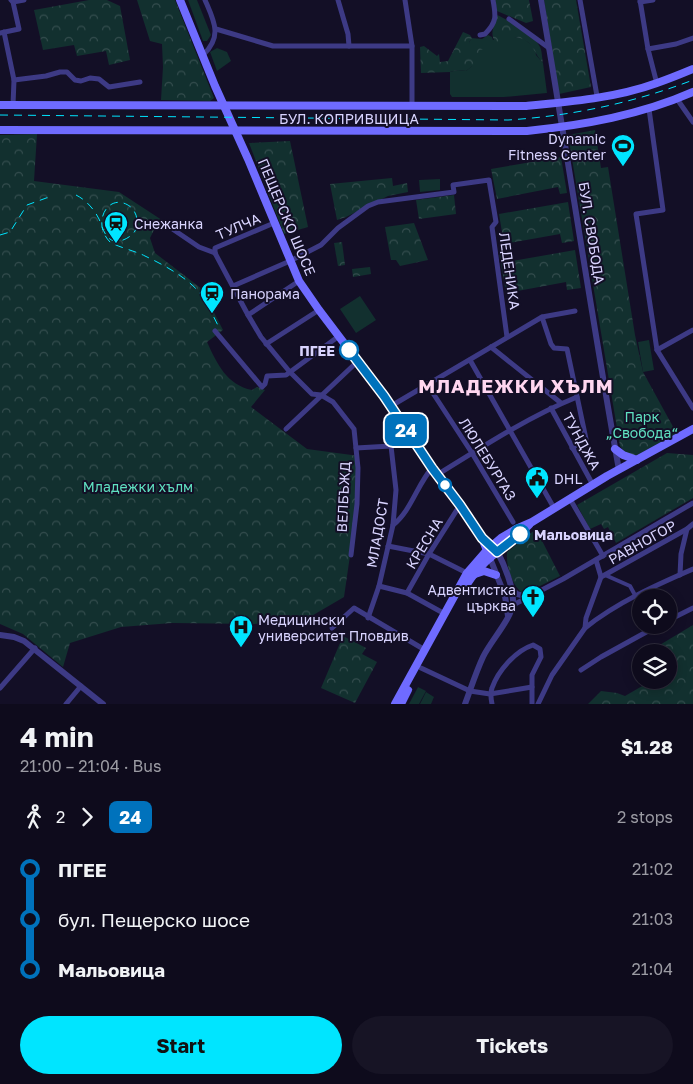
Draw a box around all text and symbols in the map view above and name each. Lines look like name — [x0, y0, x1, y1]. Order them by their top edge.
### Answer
street label: БУЛ. КОПРИВЩИЦА — [279, 110, 420, 127]
place label: Dynamic Fitness Center — [508, 130, 607, 163]
sports icon: Dynamic Fitness Center — [610, 133, 636, 167]
street label: ПЕЩЕРСКО ШОСЕ — [255, 156, 319, 278]
street label: БУЛ. СВОБОДА — [575, 180, 609, 286]
street label: ТУЛЧА — [213, 209, 263, 243]
station icon: Снежанка — [103, 210, 129, 244]
place label: Снежанка — [134, 215, 203, 232]
street label: ЛЕДЕНИКА — [496, 231, 524, 311]
station icon: Панорама — [199, 280, 225, 314]
place label: Панорама — [230, 285, 300, 302]
marker: ПГЕЕ — [339, 340, 359, 360]
place label: ПГЕЕ — [299, 342, 335, 359]
district label: МЛАДЕЖКИ ХЪЛМ — [418, 374, 614, 397]
park label: Парк „Свобода“ — [606, 408, 678, 441]
street label: ТУНДЖА — [559, 409, 605, 473]
line badge: 24 — [384, 414, 428, 446]
street label: ЛЮЛЕБУРГАЗ — [456, 415, 520, 503]
text: 24 — [395, 419, 417, 441]
street label: ВЕЛБЪЖД — [333, 461, 353, 533]
public building icon: DHL — [524, 465, 550, 499]
place label: DHL — [554, 470, 582, 487]
park label: Младежки хълм — [83, 478, 193, 495]
unlabelled marker — [438, 478, 452, 492]
street label: МЛАДОСТ — [363, 497, 392, 569]
street label: КРЕСНА — [402, 514, 446, 572]
street label: РАВНОГОР — [605, 516, 679, 568]
marker: Мальовица — [510, 524, 530, 544]
place label: Мальовица — [534, 526, 613, 543]
place label: Адвентистка църква — [428, 581, 516, 614]
church icon: Адвентистка църква — [520, 584, 546, 618]
map controls — [632, 589, 677, 689]
button: locate — [632, 589, 677, 634]
place label: Медицински университет Пловдив — [258, 611, 409, 644]
hospital icon: Медицински университет Пловдив — [228, 614, 254, 648]
button: layers — [632, 644, 677, 689]
text: 4 min — [20, 720, 94, 753]
text: $1.28 — [621, 735, 673, 758]
text: 21:00 – 21:04 · Bus — [20, 756, 161, 776]
icon: walk — [20, 803, 48, 831]
icon: forward — [73, 803, 101, 831]
text: 24 — [119, 806, 142, 828]
text: 2 — [56, 807, 65, 827]
text: 2 stops — [617, 807, 673, 827]
text: ПГЕЕ — [58, 858, 107, 881]
text: 21:02 — [632, 859, 673, 879]
text: бул. Пещерско шосе — [58, 908, 250, 931]
text: 21:03 — [632, 909, 673, 929]
text: Мальовица — [58, 958, 165, 981]
text: 21:04 — [631, 959, 673, 979]
button: Start — [20, 1016, 342, 1074]
button: Tickets — [352, 1016, 673, 1074]

